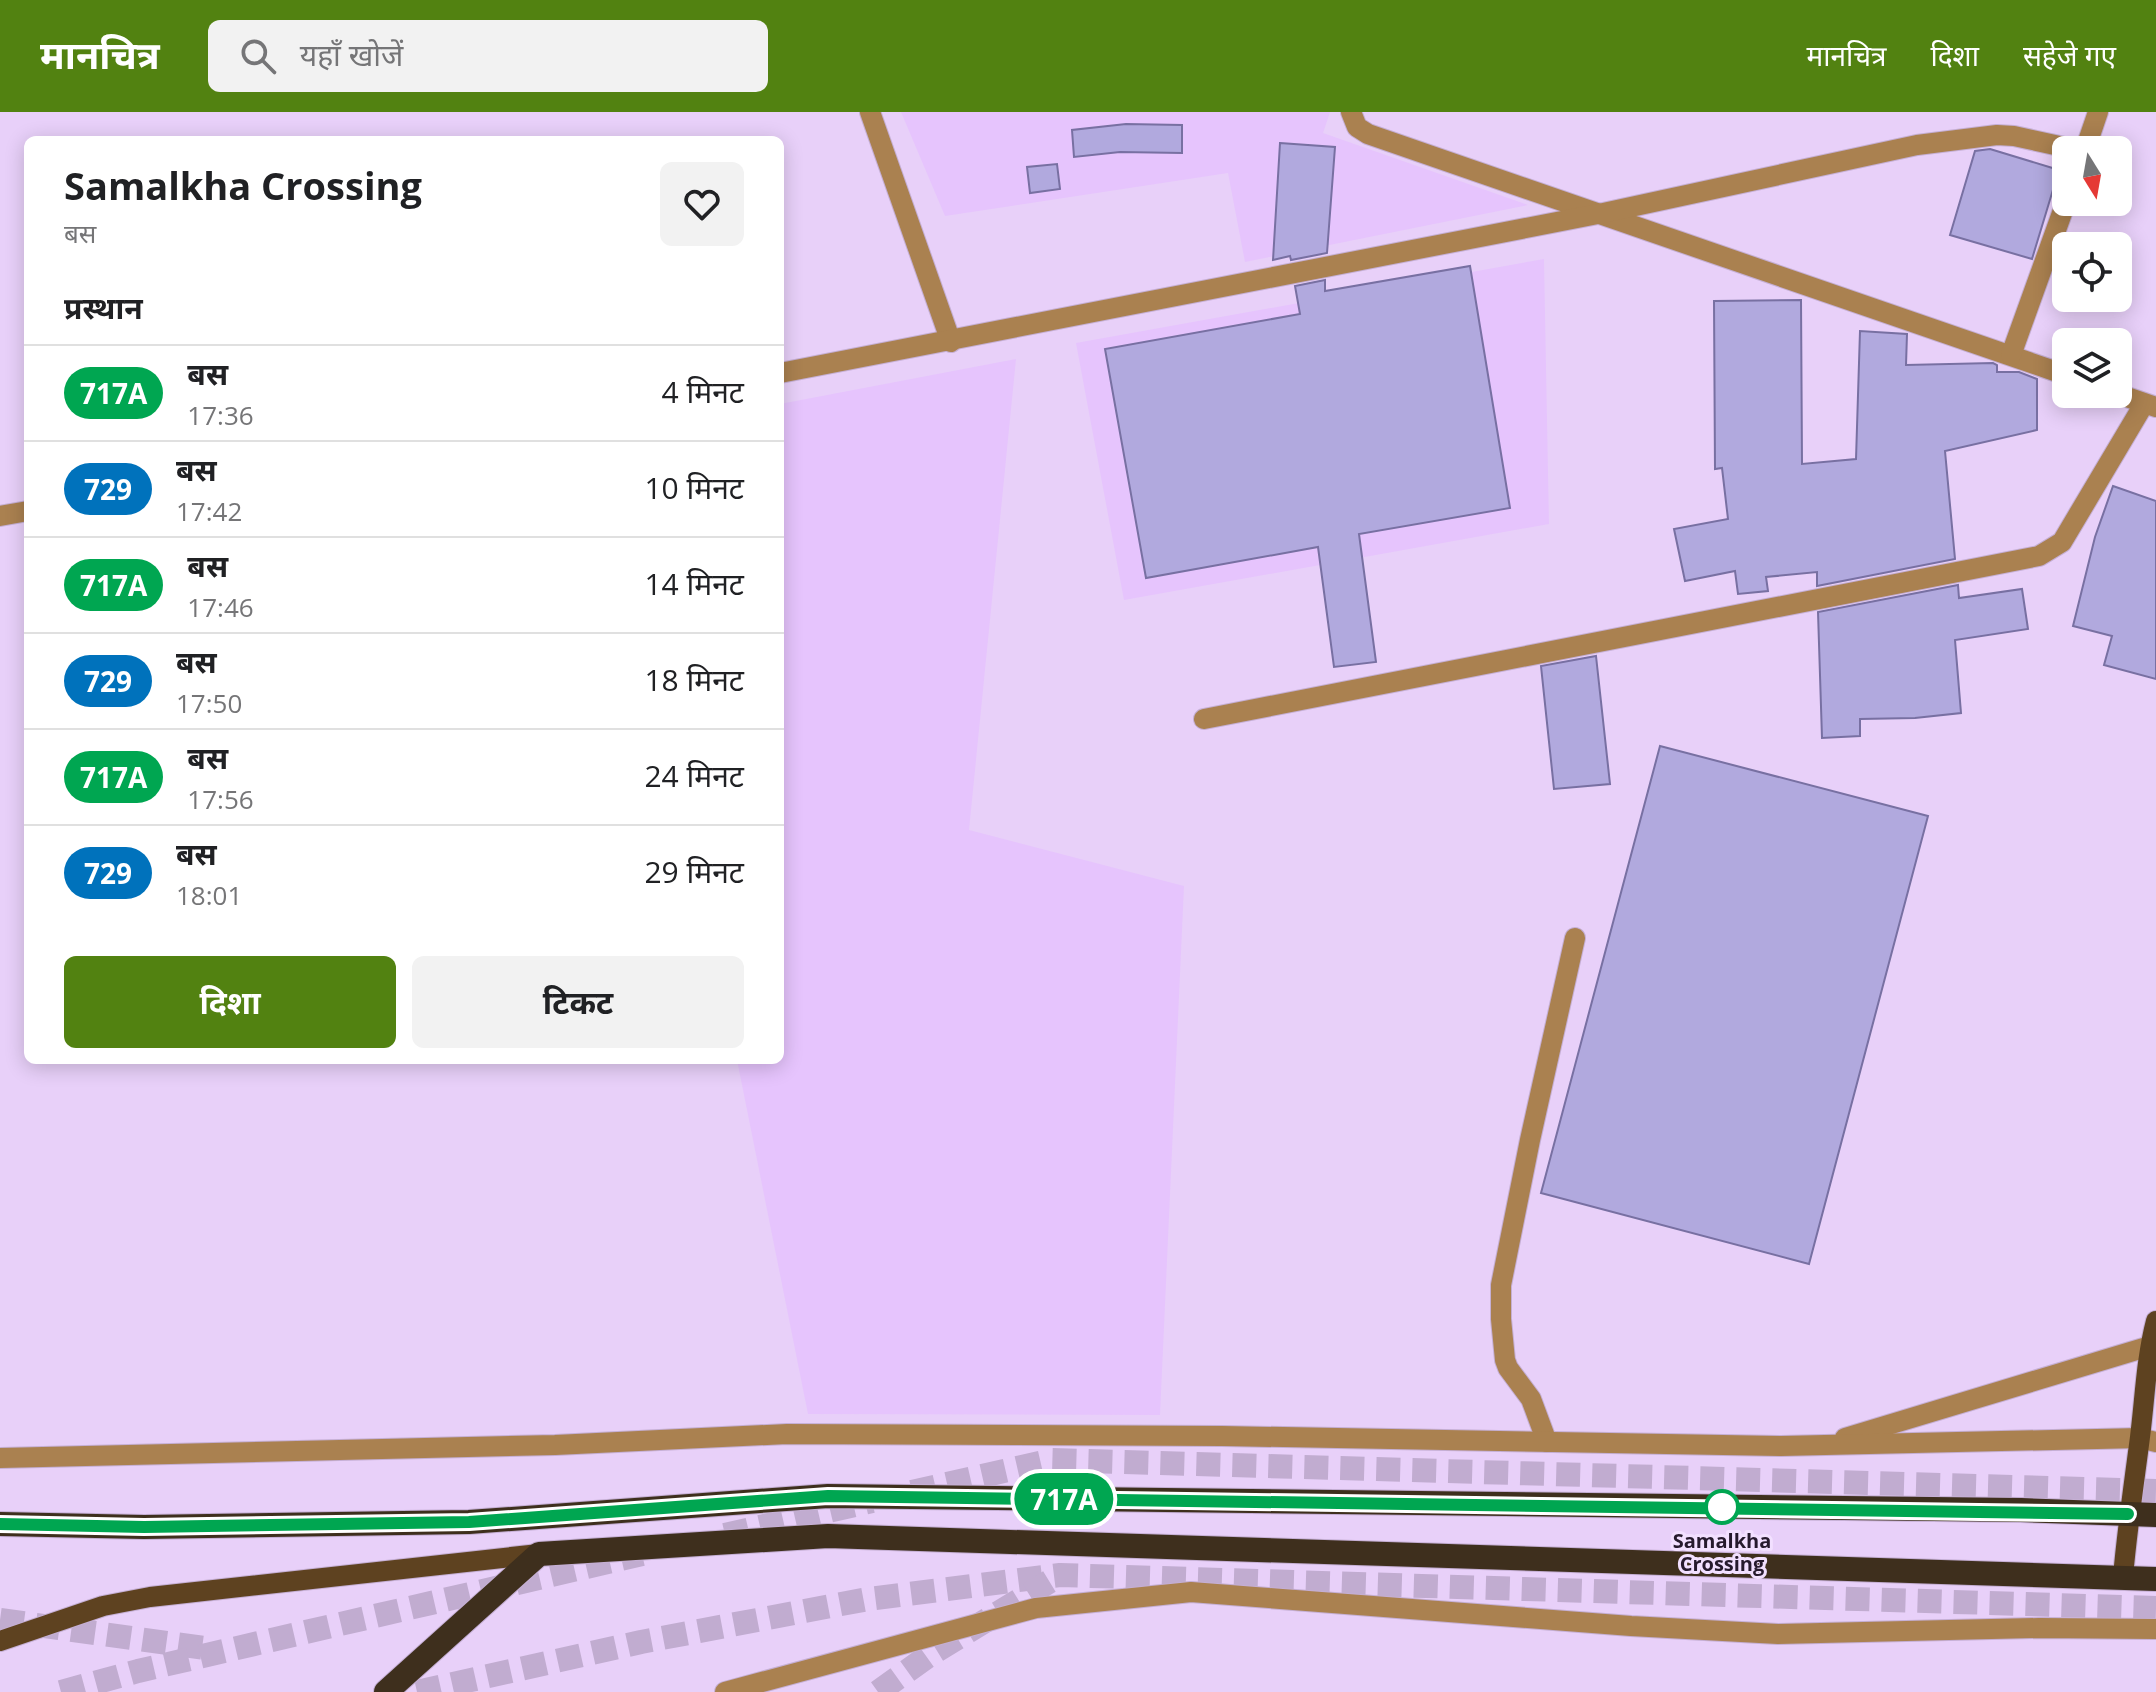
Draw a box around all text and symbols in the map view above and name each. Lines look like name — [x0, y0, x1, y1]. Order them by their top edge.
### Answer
search box — [208, 20, 768, 92]
text: मानचित्र — [40, 28, 160, 80]
icon: search — [236, 34, 280, 78]
text: यहाँ खोजें — [300, 34, 403, 75]
text: मानचित्र — [1806, 36, 1886, 74]
text: दिशा — [1930, 36, 1979, 74]
text: सहेजे गए — [2023, 36, 2116, 74]
north arrow — [2052, 136, 2132, 216]
map controls — [2052, 136, 2132, 408]
text: Samalkha Crossing — [64, 159, 422, 211]
button: heart — [660, 162, 744, 246]
text: बस — [64, 215, 96, 251]
button: locate — [2052, 232, 2132, 312]
text: प्रस्थान — [64, 287, 143, 328]
button: layers — [2052, 328, 2132, 408]
text: बस — [187, 353, 228, 394]
text: 4 मिनट — [662, 371, 744, 412]
text: 717A — [80, 374, 147, 412]
text: 17:36 — [187, 397, 254, 433]
text: बस — [176, 449, 217, 490]
text: 10 मिनट — [644, 467, 744, 508]
text: 729 — [84, 470, 132, 508]
text: 17:42 — [176, 493, 242, 529]
text: बस — [187, 545, 228, 586]
text: 14 मिनट — [644, 563, 744, 604]
text: 717A — [80, 566, 147, 604]
text: 17:46 — [187, 589, 254, 625]
text: बस — [176, 641, 217, 682]
text: 18 मिनट — [644, 659, 744, 700]
text: 729 — [84, 662, 132, 700]
text: 17:50 — [176, 685, 242, 721]
text: बस — [187, 737, 228, 778]
text: 24 मिनट — [644, 755, 744, 796]
text: 717A — [80, 758, 147, 796]
text: 17:56 — [187, 781, 254, 817]
text: बस — [176, 833, 217, 874]
text: 29 मिनट — [644, 851, 744, 892]
text: 729 — [84, 854, 132, 892]
text: 18:01 — [176, 877, 242, 913]
button: दिशा — [64, 956, 396, 1048]
button: टिकट — [412, 956, 744, 1048]
line badge: 717A — [1008, 1473, 1120, 1525]
text: 717A — [1030, 1480, 1098, 1518]
marker: Samalkha Crossing — [1705, 1490, 1739, 1524]
place label: Samalkha Crossing — [1673, 1527, 1771, 1577]

